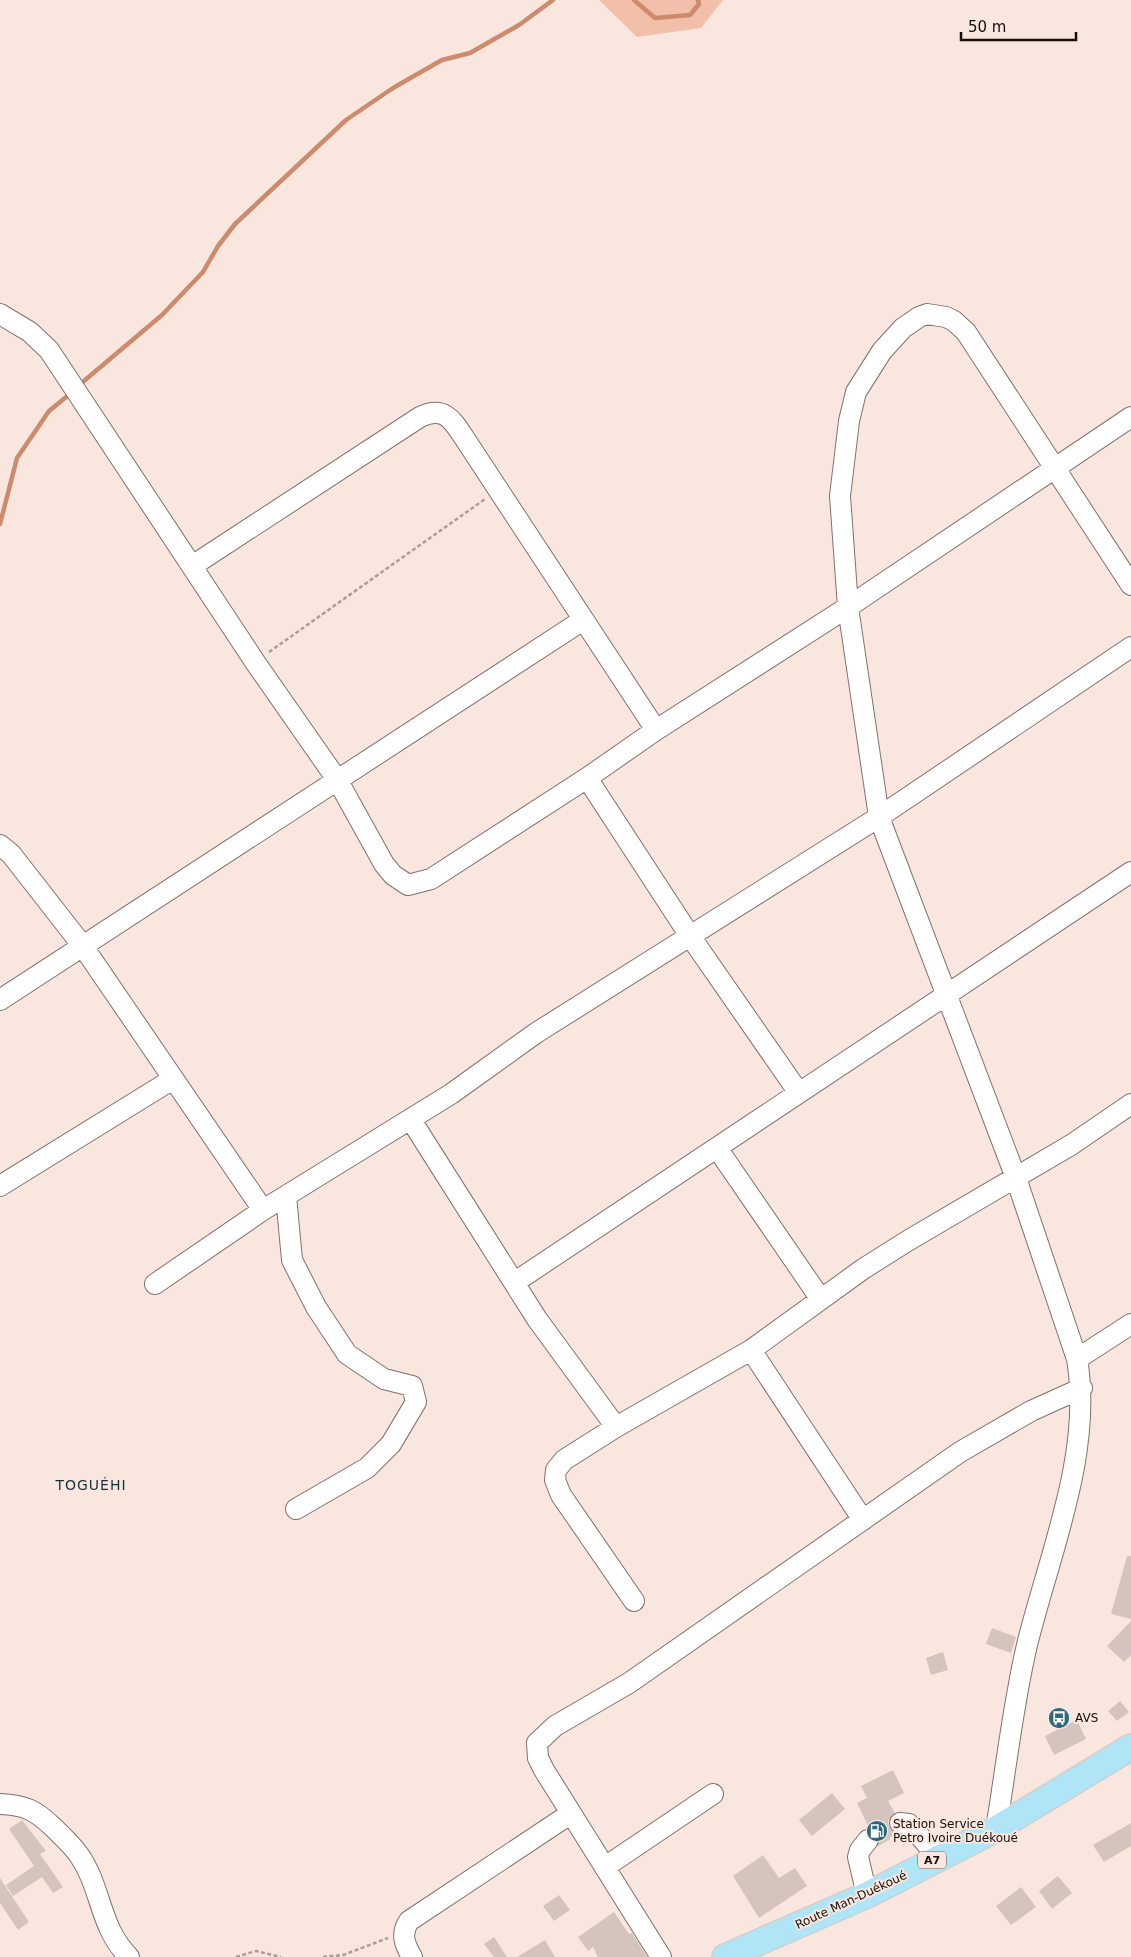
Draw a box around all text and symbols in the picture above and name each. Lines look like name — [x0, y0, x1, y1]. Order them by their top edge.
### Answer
scale bar — [961, 10, 1076, 42]
text: 50 m — [968, 18, 1006, 36]
district label: TOGUÉHI — [54, 1477, 127, 1493]
bus stop icon: AVS — [1047, 1706, 1071, 1730]
place label: AVS — [1075, 1711, 1098, 1725]
place label: Station Service Petro Ivoire Duékoué — [893, 1817, 1018, 1845]
fuel station icon: Station Service Petro Ivoire Duékoué — [865, 1819, 889, 1843]
road number: A7 — [918, 1852, 946, 1868]
street label: Route Man-Duékoué — [793, 1868, 909, 1932]

